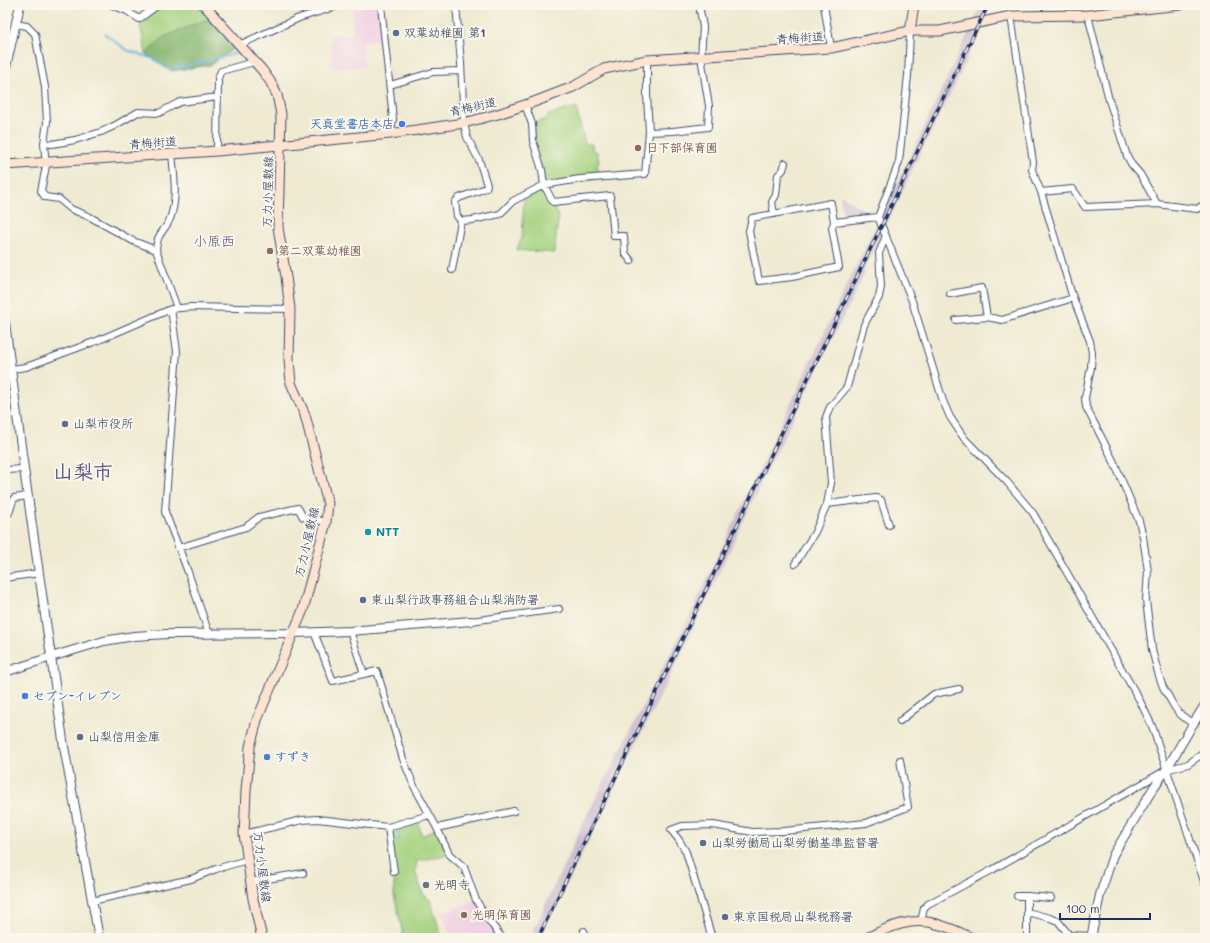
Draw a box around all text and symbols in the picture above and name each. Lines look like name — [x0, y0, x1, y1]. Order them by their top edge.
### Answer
place label: 双葉幼稚園 第1 — [404, 24, 486, 40]
street label: 青梅街道 — [775, 27, 824, 47]
marker: 双葉幼稚園 第1 — [391, 28, 401, 38]
street label: 青梅街道 — [448, 93, 498, 119]
place label: 天真堂書店本店 — [310, 115, 394, 131]
marker: 天真堂書店本店 — [397, 119, 407, 129]
street label: 青梅街道 — [128, 132, 177, 152]
place label: 日下部保育園 — [646, 139, 718, 155]
marker: 日下部保育園 — [633, 143, 643, 153]
street label: 万力小屋敷線 — [258, 156, 276, 228]
district label: 小原西 — [193, 231, 235, 250]
place label: 第二双葉幼稚園 — [278, 242, 362, 258]
marker: 第二双葉幼稚園 — [265, 246, 275, 256]
place label: 山梨市役所 — [73, 415, 134, 431]
marker: 山梨市役所 — [60, 419, 70, 429]
district label: 山梨市 — [53, 458, 113, 484]
street label: 万力小屋敷線 — [290, 505, 322, 579]
place label: NTT — [376, 523, 399, 539]
marker: NTT — [363, 527, 373, 537]
place label: 東山梨行政事務組合山梨消防署 — [371, 591, 539, 607]
marker: 東山梨行政事務組合山梨消防署 — [358, 595, 368, 605]
place label: セブン-イレブン — [33, 687, 122, 703]
marker: セブン-イレブン — [20, 691, 30, 701]
place label: 山梨信用金庫 — [88, 728, 160, 744]
marker: 山梨信用金庫 — [75, 732, 85, 742]
place label: すずき — [275, 748, 311, 764]
marker: すずき — [262, 752, 272, 762]
street label: 万力小屋敷線 — [251, 830, 275, 904]
place label: 山梨労働局山梨労働基準監督署 — [711, 834, 879, 850]
marker: 山梨労働局山梨労働基準監督署 — [698, 838, 708, 848]
place label: 光明寺 — [434, 876, 470, 892]
marker: 光明寺 — [421, 880, 431, 890]
scale bar — [1060, 895, 1150, 921]
text: 100 m — [1066, 900, 1100, 916]
place label: 光明保育園 — [472, 906, 532, 922]
place label: 東京国税局山梨税務署 — [733, 908, 853, 924]
marker: 光明保育園 — [459, 910, 469, 920]
marker: 東京国税局山梨税務署 — [720, 912, 730, 922]

